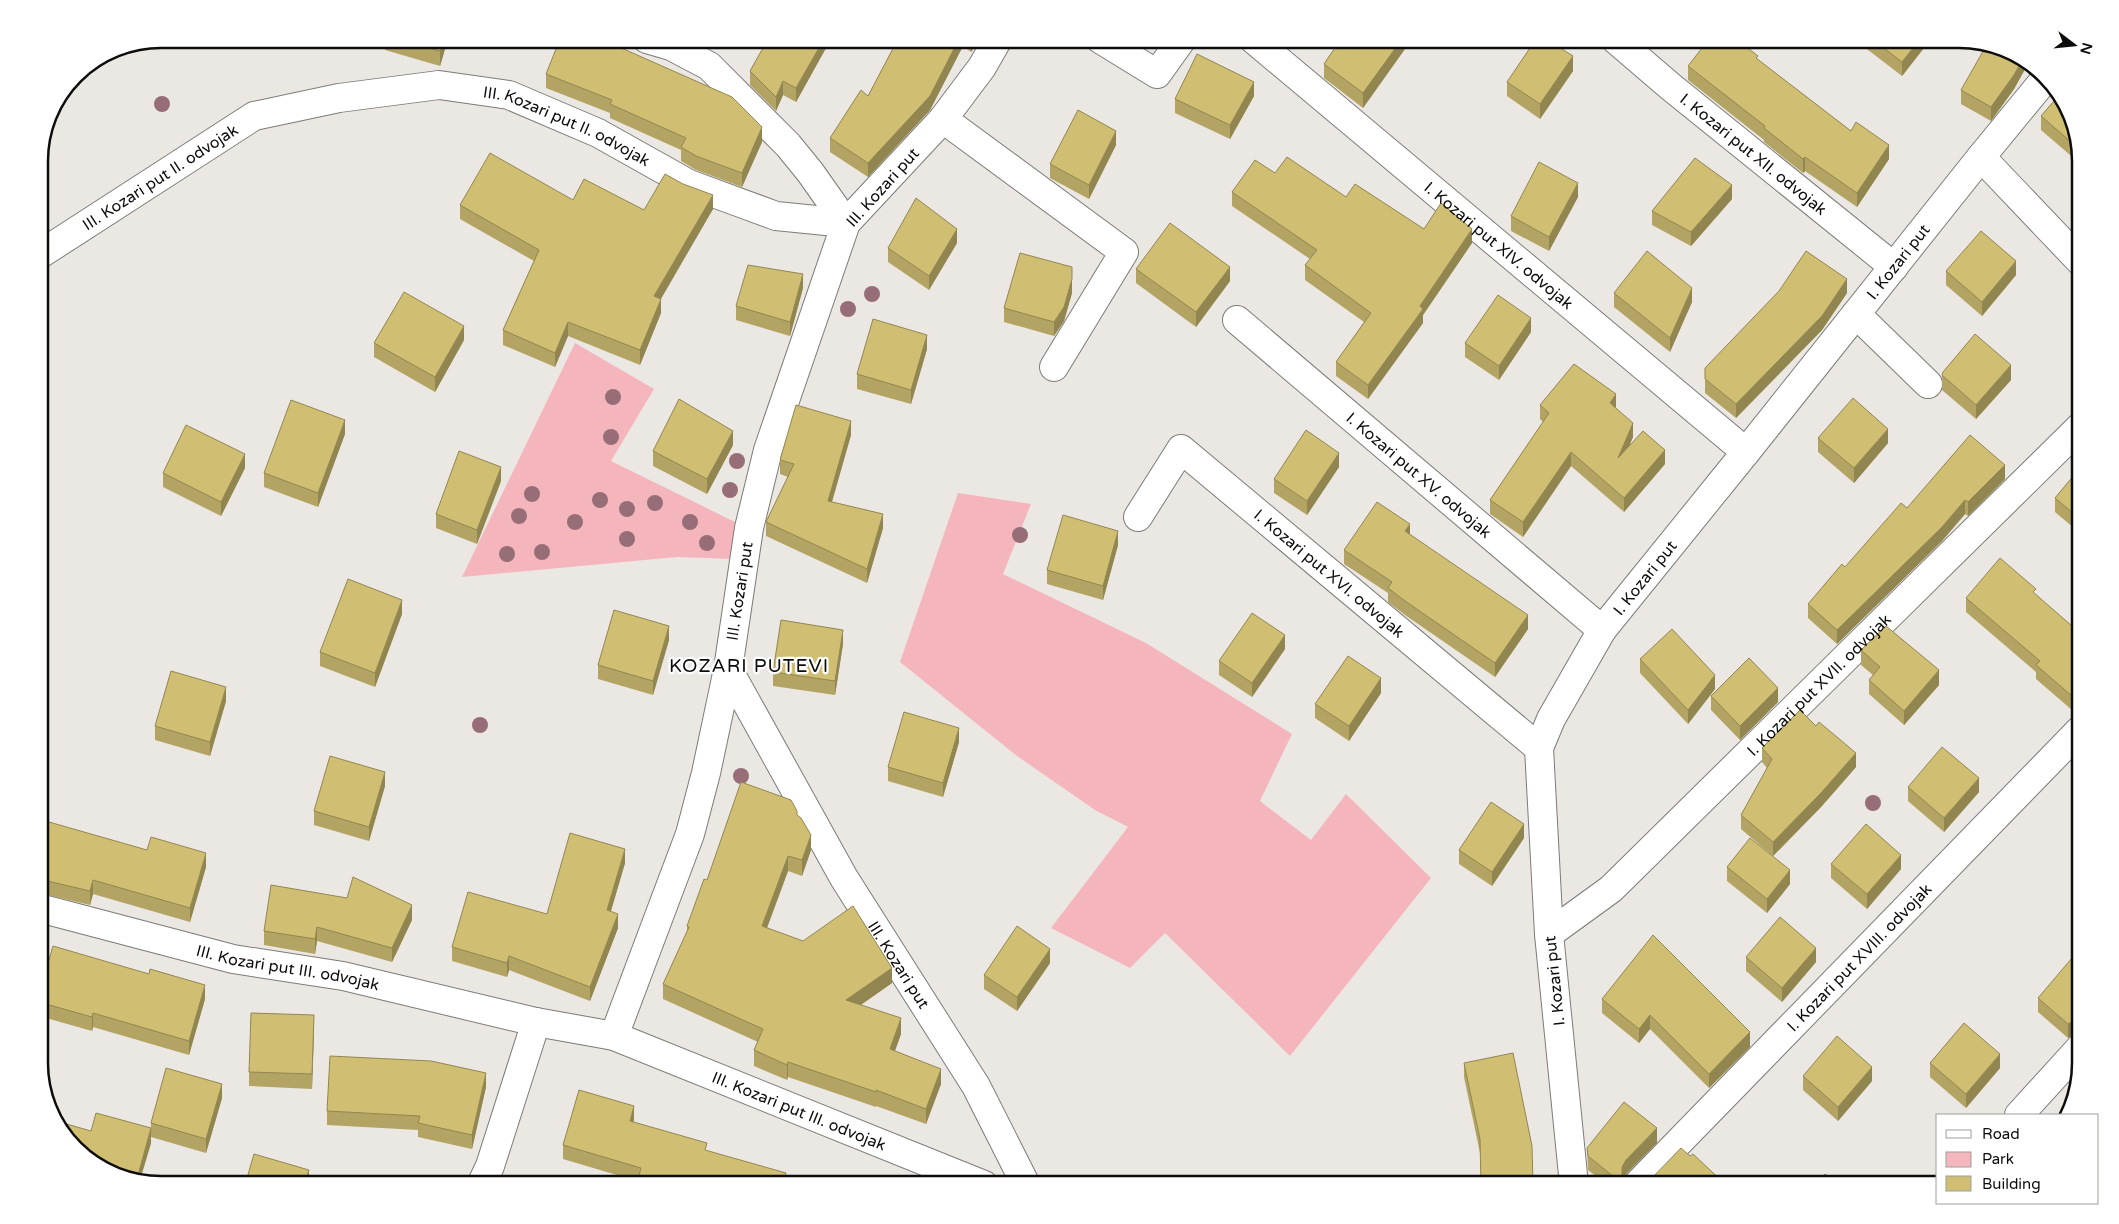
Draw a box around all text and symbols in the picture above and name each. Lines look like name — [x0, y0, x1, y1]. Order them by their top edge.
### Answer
north arrow — [2049, 20, 2099, 70]
text: N — [2076, 41, 2096, 56]
street label: III. Kozari put II. odvojak — [482, 82, 654, 171]
street label: I. Kozari put XII. odvojak — [1676, 89, 1831, 220]
street label: III. Kozari put II. odvojak — [79, 120, 242, 235]
street label: III. Kozari put — [842, 144, 924, 231]
street label: I. Kozari put XIV. odvojak — [1420, 178, 1577, 314]
street label: I. Kozari put — [1862, 220, 1935, 304]
street label: I. Kozari put XV. odvojak — [1342, 408, 1495, 543]
street label: I. Kozari put XVI. odvojak — [1250, 505, 1408, 643]
street label: I. Kozari put — [1609, 537, 1682, 620]
street label: III. Kozari put — [722, 540, 758, 642]
street label: I. Kozari put XVII. odvojak — [1743, 610, 1896, 761]
district label: KOZARI PUTEVI — [669, 655, 829, 677]
street label: I. Kozari put XVIII. odvojak — [1783, 879, 1936, 1036]
street label: III. Kozari put — [863, 918, 933, 1013]
street label: I. Kozari put — [1540, 935, 1570, 1027]
street label: III. Kozari put III. odvojak — [194, 941, 381, 995]
street label: III. Kozari put III. odvojak — [709, 1068, 889, 1156]
legend — [1936, 1114, 2099, 1204]
text: Road — [1982, 1125, 2020, 1143]
text: Park — [1982, 1150, 2014, 1168]
text: Building — [1982, 1175, 2041, 1193]

